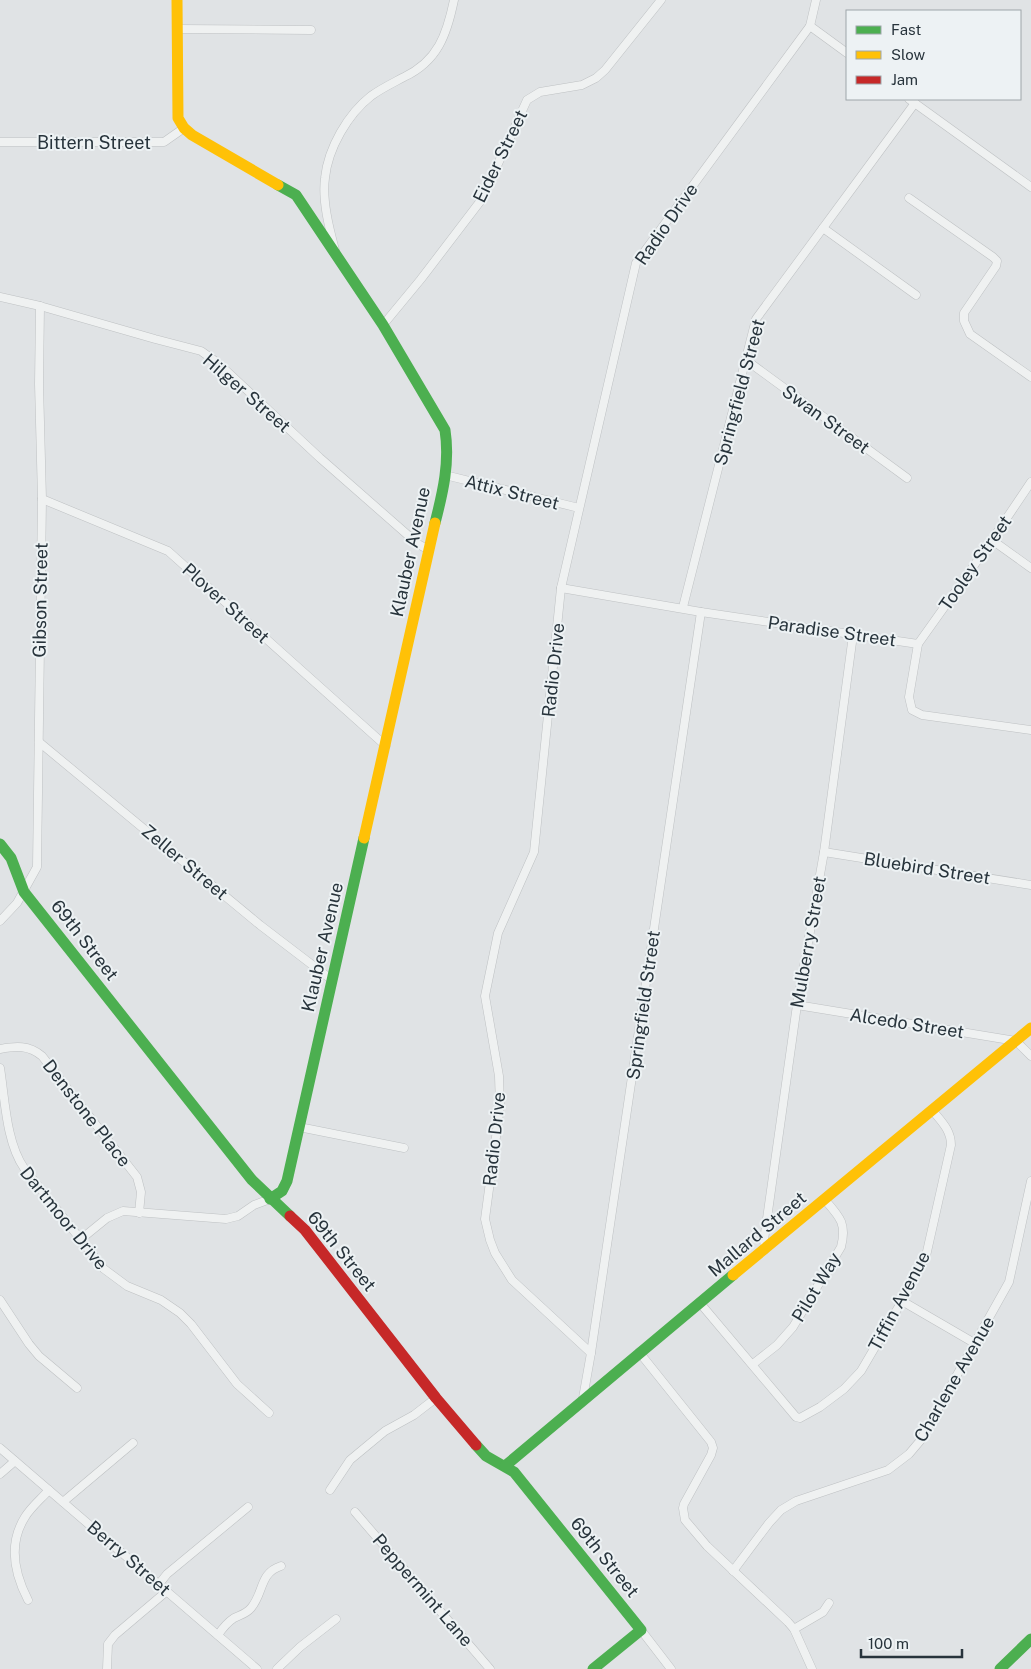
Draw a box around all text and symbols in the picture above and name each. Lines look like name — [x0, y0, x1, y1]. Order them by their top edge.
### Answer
legend — [846, 10, 1021, 100]
text: Fast — [891, 21, 921, 38]
text: Slow — [891, 46, 926, 63]
text: Jam — [891, 71, 918, 88]
street label: Eider Street — [469, 106, 531, 206]
street label: Bittern Street — [37, 132, 151, 153]
street label: Radio Drive — [630, 179, 702, 269]
street label: Springfield Street — [709, 317, 769, 467]
street label: Hilger Street — [199, 349, 295, 437]
street label: Swan Street — [778, 380, 874, 458]
street label: Attix Street — [463, 470, 561, 514]
street label: Klauber Avenue — [386, 485, 434, 619]
street label: Tooley Street — [934, 511, 1016, 615]
street label: Gibson Street — [28, 542, 52, 658]
street label: Plover Street — [178, 559, 274, 647]
street label: Paradise Street — [766, 612, 898, 650]
street label: Radio Drive — [538, 622, 568, 718]
street label: Zeller Street — [138, 820, 232, 904]
street label: Bluebird Street — [862, 848, 992, 888]
street label: Mulberry Street — [786, 874, 830, 1010]
street label: Klauber Avenue — [297, 880, 347, 1014]
street label: 69th Street — [47, 895, 123, 985]
street label: Springfield Street — [622, 929, 664, 1081]
street label: Alcedo Street — [848, 1004, 966, 1042]
street label: Denstone Place — [39, 1055, 135, 1171]
street label: Radio Drive — [479, 1091, 509, 1187]
street label: Dartmoor Drive — [16, 1162, 112, 1274]
street label: Mallard Street — [704, 1187, 810, 1281]
street label: 69th Street — [303, 1207, 381, 1295]
street label: Pilot Way — [787, 1248, 845, 1326]
street label: Tiffin Avenue — [864, 1248, 934, 1354]
street label: Charlene Avenue — [910, 1312, 998, 1446]
street label: 69th Street — [566, 1513, 644, 1601]
street label: Berry Street — [83, 1516, 175, 1600]
street label: Peppermint Lane — [368, 1529, 478, 1651]
scale bar — [861, 1626, 962, 1658]
text: 100 m — [868, 1635, 909, 1652]

